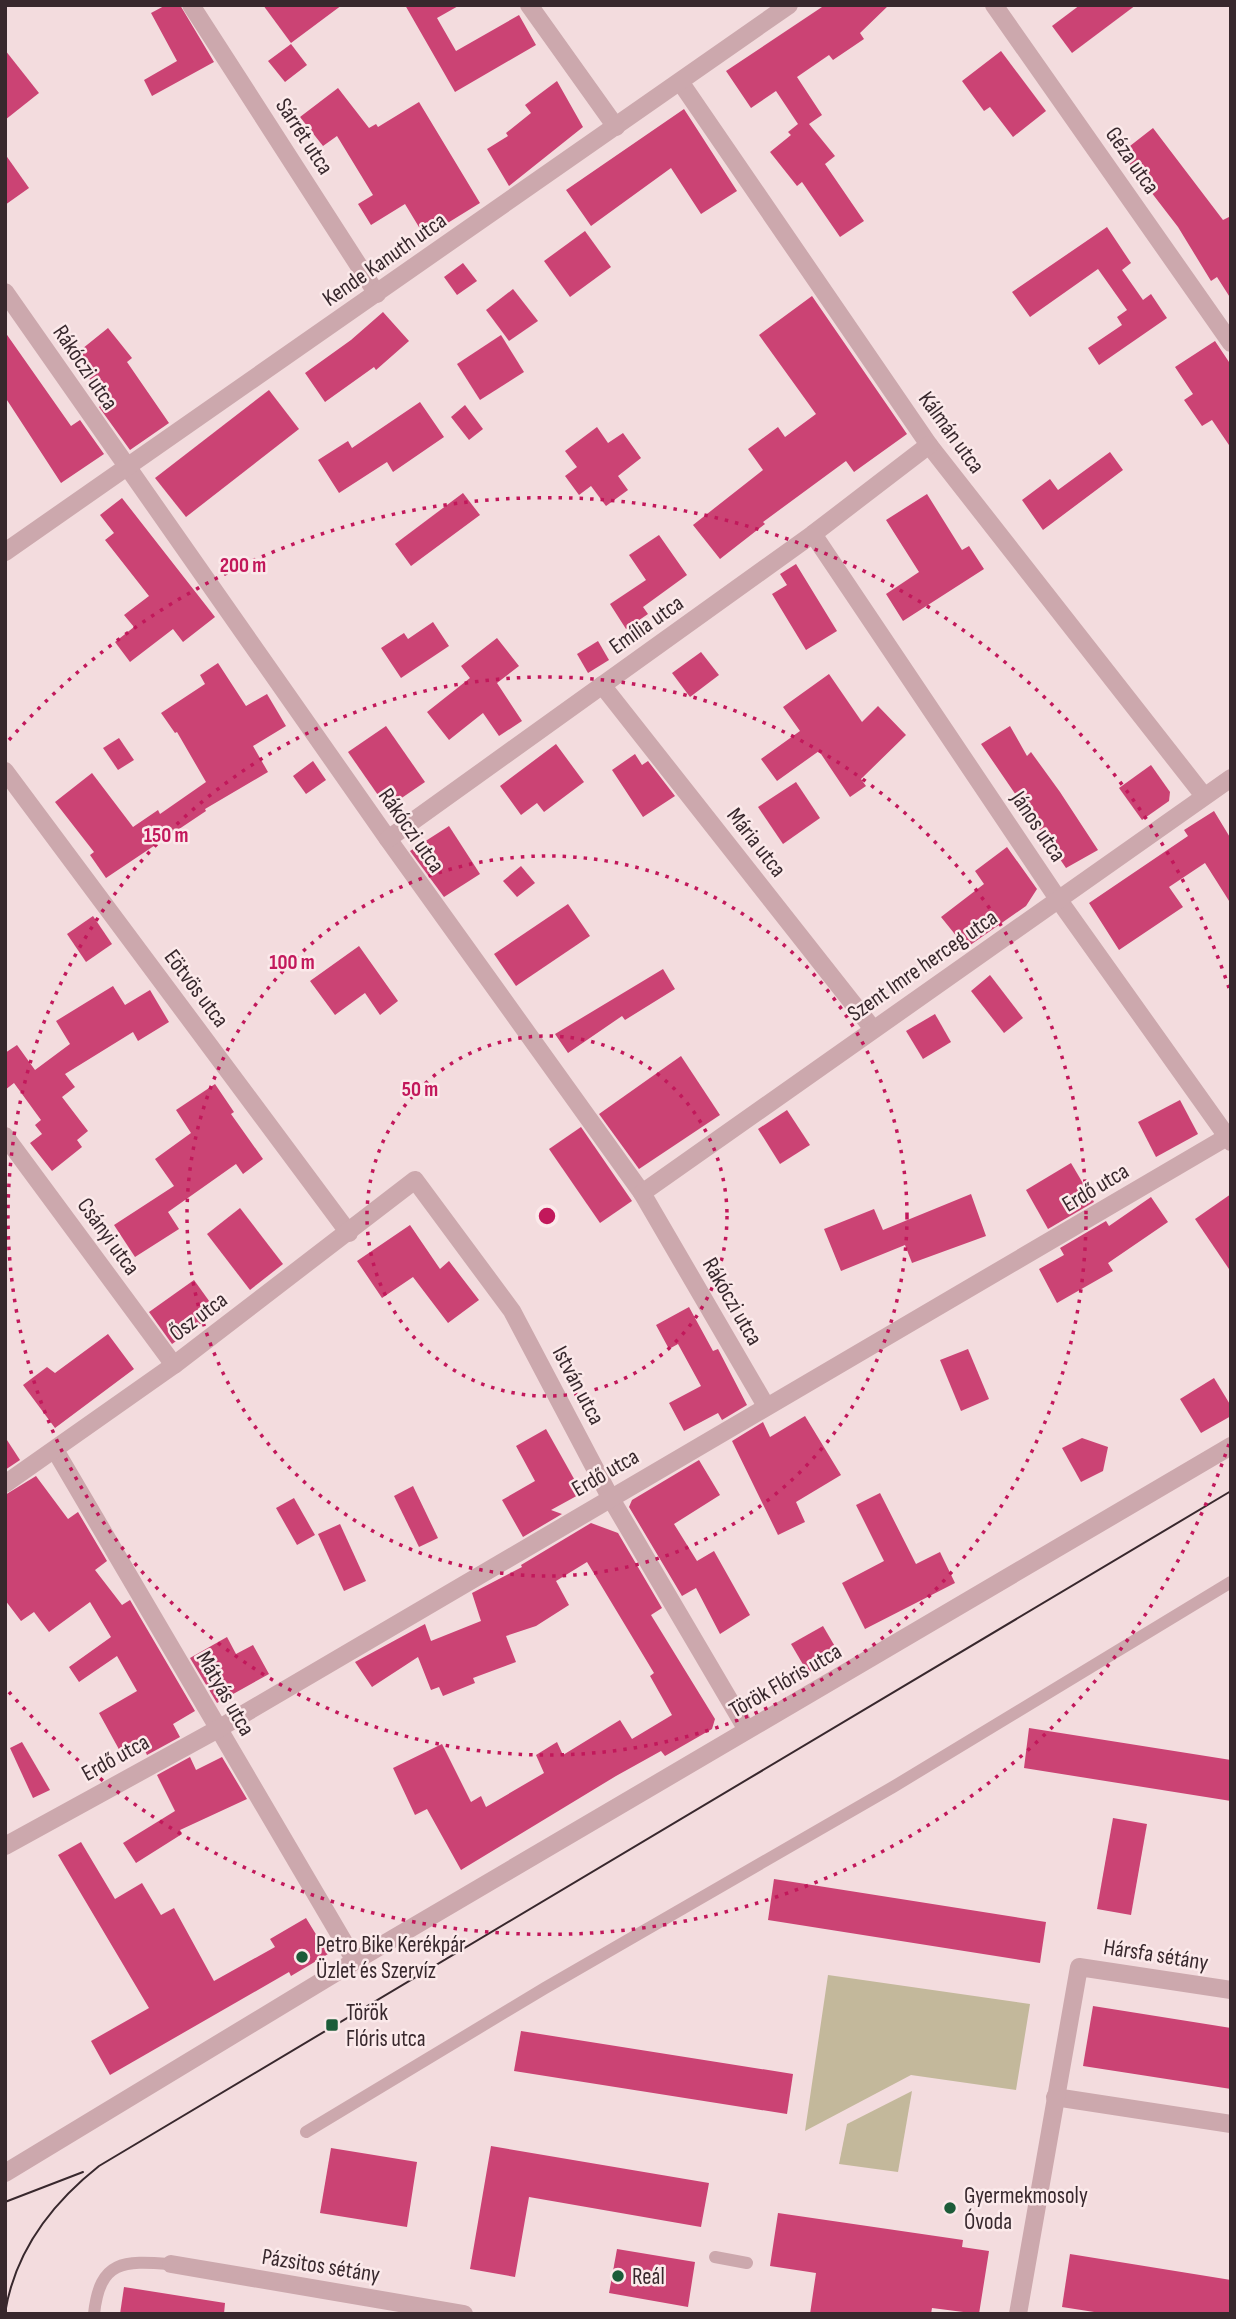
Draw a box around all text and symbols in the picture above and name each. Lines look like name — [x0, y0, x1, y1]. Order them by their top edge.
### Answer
street label: Sárrét utca — [269, 93, 339, 180]
street label: Géza utca — [1099, 122, 1165, 200]
street label: Kende Kanuth utca — [317, 207, 452, 313]
street label: Rákóczi utca — [47, 320, 124, 415]
street label: Kálmán utca — [912, 386, 990, 479]
text: 200 m — [220, 553, 266, 578]
street label: Emília utca — [604, 589, 689, 660]
street label: Rákóczi utca — [372, 783, 450, 878]
street label: János utca — [1004, 785, 1072, 867]
street label: Mária utca — [721, 802, 792, 883]
text: 150 m — [144, 823, 188, 848]
street label: Szent Imre herceg utca — [842, 904, 1003, 1028]
street label: Eötvös utca — [158, 944, 235, 1033]
text: 100 m — [269, 950, 315, 975]
text: 50 m — [402, 1077, 438, 1102]
street label: Erdő utca — [1057, 1157, 1134, 1219]
street label: Csányi utca — [71, 1192, 146, 1281]
centre of rings — [535, 1204, 559, 1228]
street label: Rákóczi utca — [696, 1253, 768, 1350]
street label: Ősz utca — [164, 1286, 233, 1348]
street label: István utca — [546, 1341, 610, 1430]
street label: Erdő utca — [567, 1443, 644, 1503]
street label: Török Flóris utca — [724, 1637, 847, 1724]
street label: Mátyás utca — [190, 1646, 261, 1741]
street label: Erdő utca — [77, 1728, 154, 1788]
place label: Petro Bike Kerékpár Üzlet és Szervíz — [316, 1931, 466, 1985]
street label: Hársfa sétány — [1101, 1933, 1210, 1977]
marker: Petro Bike Kerékpár Üzlet és Szervíz — [294, 1949, 310, 1965]
place label: Török Flóris utca — [346, 1999, 426, 2053]
marker: Török Flóris utca — [324, 2017, 340, 2033]
place label: Gyermekmosoly Óvoda — [964, 2182, 1088, 2236]
marker: Gyermekmosoly Óvoda — [942, 2200, 958, 2216]
street label: Pázsitos sétány — [260, 2243, 382, 2289]
place label: Reál — [632, 2263, 665, 2291]
marker: Reál — [610, 2268, 626, 2284]

